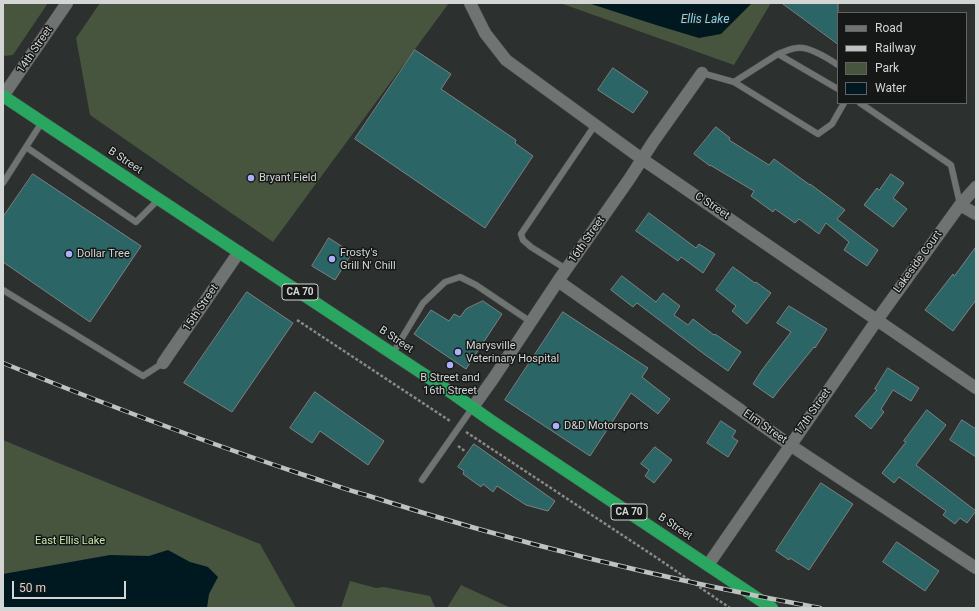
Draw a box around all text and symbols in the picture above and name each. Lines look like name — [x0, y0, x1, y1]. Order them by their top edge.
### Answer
legend — [837, 12, 967, 104]
water label: Ellis Lake — [681, 13, 729, 27]
text: Road — [875, 21, 903, 35]
street label: 14th Street — [14, 24, 56, 76]
text: Railway — [875, 41, 916, 55]
text: Park — [875, 61, 899, 75]
text: Water — [875, 81, 906, 95]
street label: B Street — [105, 145, 145, 177]
place label: Bryant Field — [259, 171, 317, 185]
marker: Bryant Field — [246, 173, 256, 183]
street label: C Street — [692, 190, 732, 222]
street label: 16th Street — [566, 214, 608, 266]
street label: Lakeside Court — [891, 228, 945, 296]
place label: Frosty's Grill N' Chill — [340, 246, 396, 272]
place label: Dollar Tree — [77, 247, 130, 261]
marker: Dollar Tree — [64, 249, 74, 259]
marker: Frosty's Grill N' Chill — [327, 254, 337, 264]
street label: 15th Street — [180, 282, 222, 334]
road number: CA 70 — [282, 284, 318, 300]
street label: B Street — [376, 324, 416, 356]
place label: Marysville Veterinary Hospital — [466, 339, 559, 365]
marker: Marysville Veterinary Hospital — [453, 347, 463, 357]
marker: B Street and 16th Street — [445, 360, 455, 370]
place label: B Street and 16th Street — [420, 371, 480, 397]
street label: 17th Street — [792, 386, 834, 438]
street label: Elm Street — [741, 407, 789, 447]
place label: D&D Motorsports — [564, 419, 649, 433]
marker: D&D Motorsports — [551, 421, 561, 431]
road number: CA 70 — [611, 504, 647, 520]
street label: B Street — [655, 511, 695, 543]
park label: East Ellis Lake — [35, 534, 105, 548]
scale bar — [14, 573, 128, 599]
text: 50 m — [19, 581, 46, 595]

